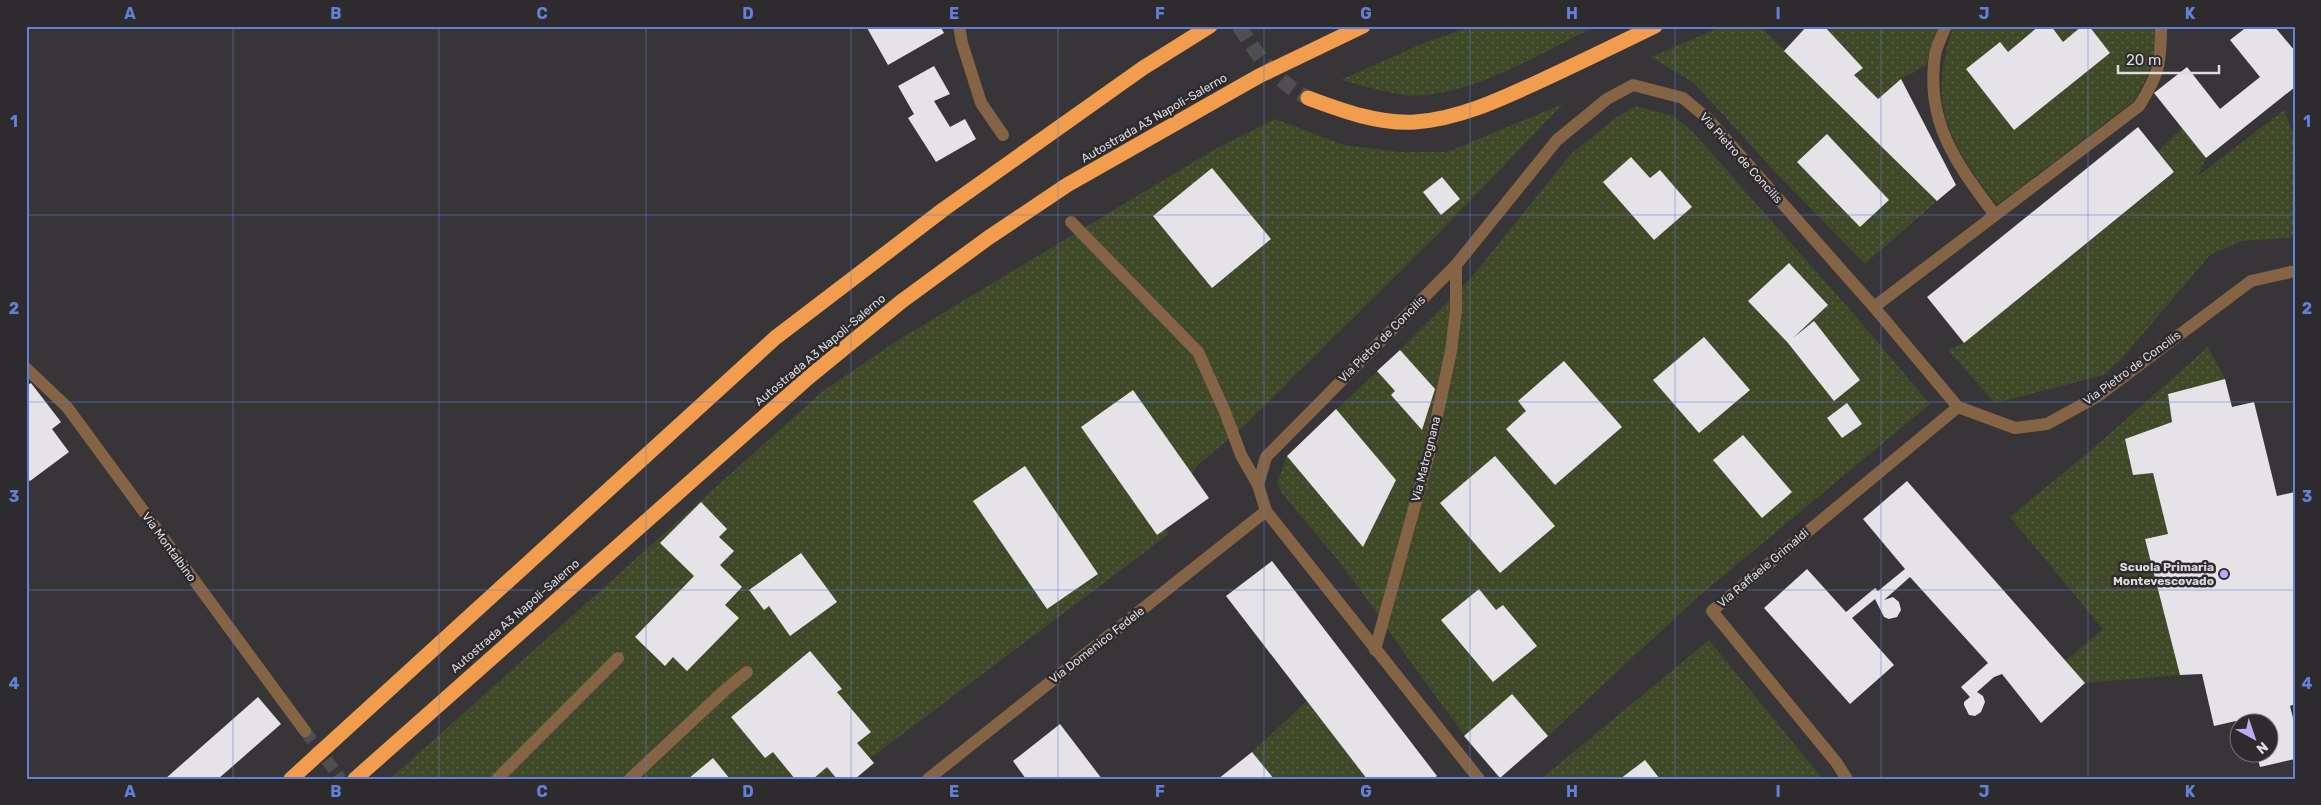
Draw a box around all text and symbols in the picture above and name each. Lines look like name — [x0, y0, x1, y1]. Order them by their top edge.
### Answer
text: A — [124, 4, 136, 23]
text: B — [330, 4, 342, 23]
text: C — [536, 4, 548, 23]
text: D — [742, 4, 754, 23]
text: E — [949, 4, 959, 23]
text: F — [1155, 4, 1165, 23]
text: G — [1360, 4, 1372, 23]
text: H — [1566, 4, 1578, 23]
text: I — [1775, 4, 1781, 23]
text: J — [1979, 4, 1989, 23]
text: K — [2185, 4, 2196, 23]
scale bar — [2118, 42, 2220, 74]
text: 20 m — [2126, 51, 2161, 69]
street label: Autostrada A3 Napoli-Salerno — [1079, 70, 1230, 166]
street label: Via Pietro de Concilis — [1697, 110, 1785, 206]
text: 1 — [10, 112, 18, 131]
text: 1 — [2303, 112, 2311, 131]
street label: Autostrada A3 Napoli-Salerno — [752, 291, 888, 409]
street label: Via Pietro de Concilis — [1336, 293, 1428, 385]
text: 2 — [9, 299, 19, 318]
text: 2 — [2302, 299, 2312, 318]
street label: Via Pietro de Concilis — [2081, 328, 2183, 408]
street label: Via Matrognana — [1409, 415, 1443, 503]
text: 3 — [9, 487, 19, 506]
text: 3 — [2302, 487, 2312, 506]
street label: Via Montalbino — [139, 510, 199, 585]
street label: Via Raffaele Grimaldi — [1715, 526, 1812, 610]
street label: Autostrada A3 Napoli-Salerno — [448, 556, 582, 676]
place label: Scuola Primaria Montevescovado — [2113, 560, 2214, 588]
marker: Scuola Primaria Montevescovado — [2218, 568, 2230, 580]
street label: Via Domenico Fedele — [1047, 603, 1147, 686]
text: 4 — [9, 674, 20, 693]
text: 4 — [2302, 674, 2313, 693]
north arrow — [2228, 712, 2278, 762]
text: N — [2253, 738, 2271, 757]
text: A — [124, 782, 136, 801]
text: B — [330, 782, 342, 801]
text: C — [536, 782, 548, 801]
text: D — [742, 782, 754, 801]
text: E — [949, 782, 959, 801]
text: F — [1155, 782, 1165, 801]
text: G — [1360, 782, 1372, 801]
text: H — [1566, 782, 1578, 801]
text: I — [1775, 782, 1781, 801]
text: J — [1979, 782, 1989, 801]
text: K — [2185, 782, 2196, 801]

